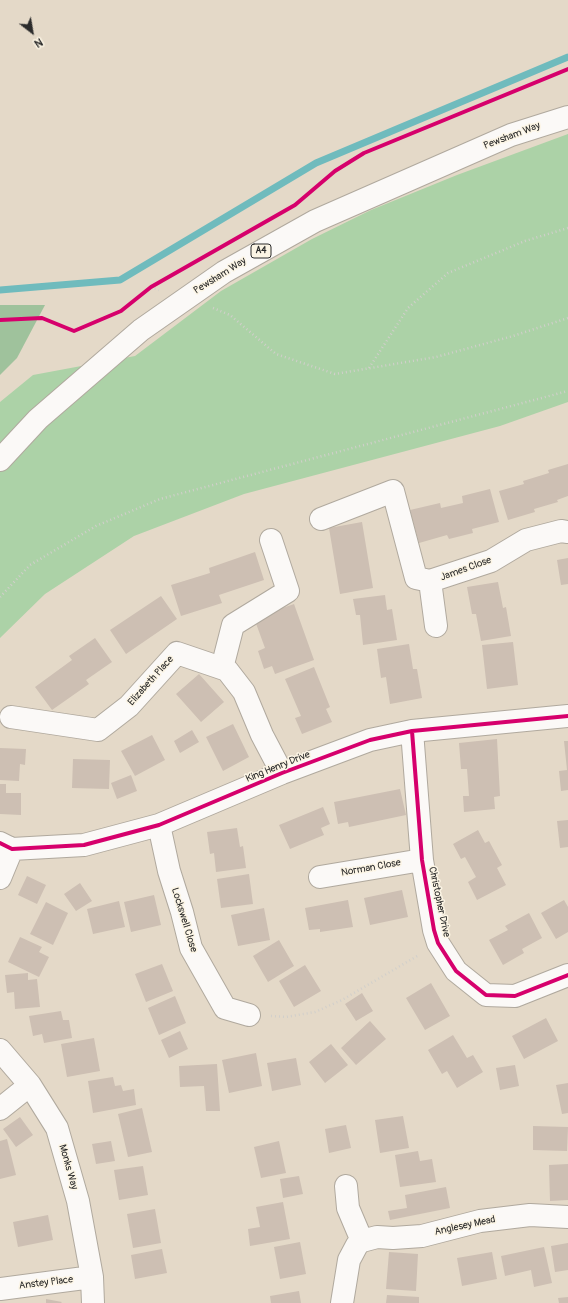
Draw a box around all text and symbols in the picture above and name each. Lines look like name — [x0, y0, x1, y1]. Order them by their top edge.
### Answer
north arrow — [12, 12, 52, 52]
text: N — [32, 35, 45, 50]
street label: Pewsham Way — [482, 120, 542, 152]
road number: A4 — [251, 244, 271, 258]
street label: Pewsham Way — [192, 255, 248, 297]
street label: James Close — [439, 554, 493, 584]
street label: Elizabeth Place — [126, 654, 176, 708]
street label: King Henry Drive — [244, 749, 312, 785]
street label: Norman Close — [340, 857, 402, 879]
street label: Christopher Drive — [426, 866, 452, 938]
street label: Lockswell Close — [169, 886, 199, 954]
street label: Monks Way — [56, 1143, 80, 1191]
street label: Anglesey Mead — [433, 1214, 497, 1238]
street label: Anstey Place — [18, 1274, 74, 1292]

